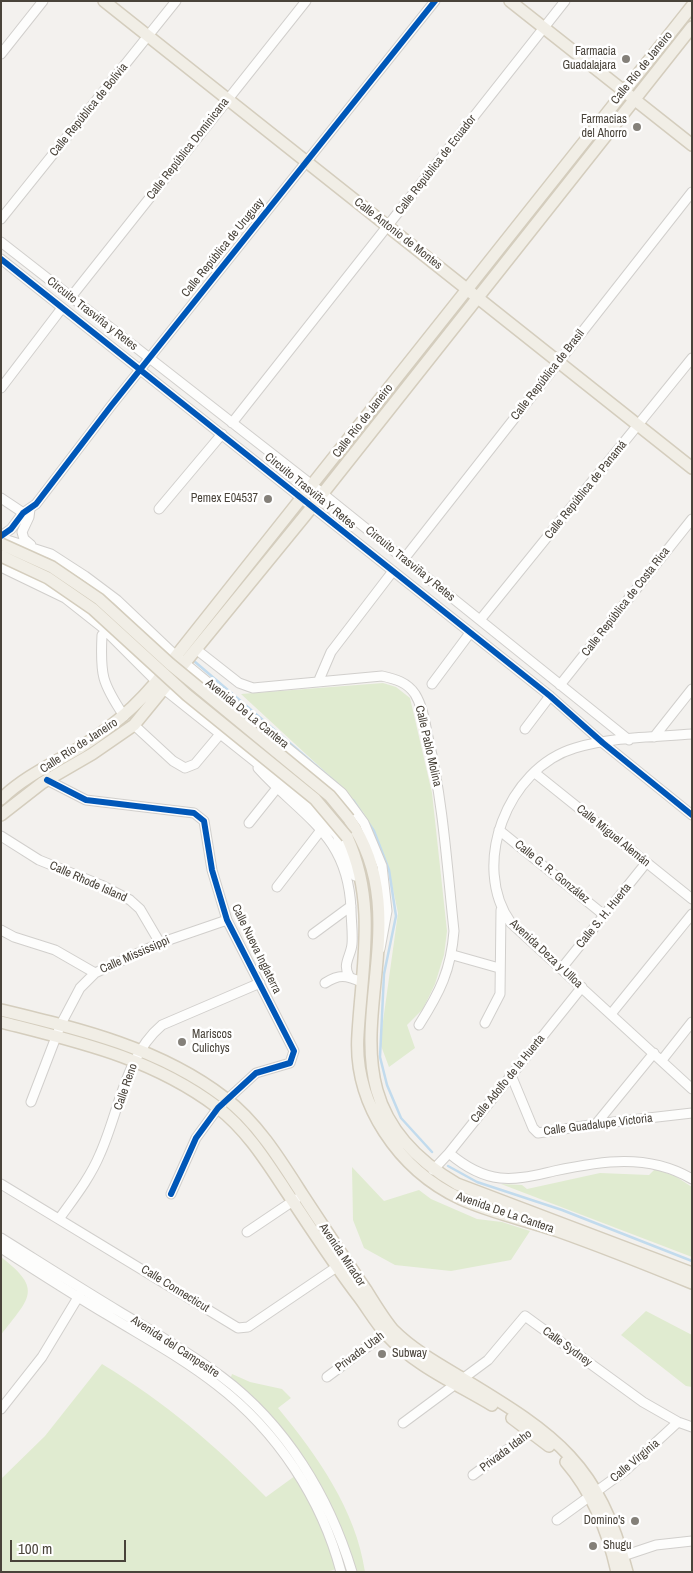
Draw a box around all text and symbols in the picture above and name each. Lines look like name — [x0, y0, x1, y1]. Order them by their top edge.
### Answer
street label: Calle Río de Janeiro — [608, 29, 676, 107]
place label: Farmacia Guadalajara — [562, 45, 616, 73]
marker: Farmacia Guadalajara — [620, 53, 632, 65]
street label: Calle República de Bolivia — [47, 60, 131, 160]
street label: Calle República Dominicana — [144, 95, 232, 203]
street label: Calle República de Ecuador — [393, 112, 479, 218]
place label: Farmacias del Ahorro — [581, 113, 627, 141]
marker: Farmacias del Ahorro — [631, 121, 643, 133]
street label: Calle Antonio de Montes — [351, 195, 445, 273]
street label: Calle República de Uruguay — [179, 196, 267, 300]
street label: Circuito Trasviña y Retes — [44, 274, 140, 354]
street label: Calle República de Brasil — [508, 327, 588, 423]
street label: Calle Río de Janeiro — [330, 381, 396, 461]
street label: Calle República de Panamá — [542, 438, 630, 542]
street label: Circuito Trasviña Y Retes — [262, 450, 358, 532]
place label: Pemex E04537 — [191, 492, 258, 506]
marker: Pemex E04537 — [262, 493, 274, 505]
street label: Circuito Trasviña y Retes — [362, 523, 458, 605]
street label: Calle República de Costa Rica — [579, 545, 673, 659]
street label: Avenida De La Cantera — [203, 676, 291, 752]
street label: Calle Pablo Molina — [412, 704, 444, 788]
street label: Calle Río de Janeiro — [37, 716, 121, 776]
street label: Calle Miguel Alemán — [573, 802, 653, 870]
street label: Calle G. R. González — [512, 837, 592, 907]
street label: Calle Rhode Island — [47, 859, 129, 905]
street label: Calle S. H. Huerta — [573, 881, 635, 951]
street label: Calle Nueva Inglaterra — [228, 902, 284, 996]
street label: Avenida Deza y Ulloa — [507, 917, 585, 991]
street label: Calle Mississippi — [98, 933, 172, 977]
place label: Mariscos Culichys — [192, 1028, 232, 1056]
street label: Calle Adolfo de la Huerta — [468, 1032, 548, 1126]
marker: Mariscos Culichys — [176, 1036, 188, 1048]
street label: Calle Reno — [111, 1062, 141, 1112]
street label: Calle Guadalupe Victoria — [543, 1111, 653, 1139]
street label: Avenida De La Cantera — [454, 1189, 556, 1237]
street label: Avenida Mirador — [316, 1221, 368, 1289]
street label: Calle Connecticut — [138, 1262, 212, 1316]
street label: Avenida del Campestre — [128, 1313, 222, 1381]
street label: Calle Sydney — [539, 1324, 595, 1370]
street label: Privada Utah — [333, 1329, 387, 1375]
place label: Subway — [392, 1347, 427, 1361]
marker: Subway — [376, 1348, 388, 1360]
street label: Privada Idaho — [477, 1427, 535, 1475]
street label: Calle Virginia — [608, 1436, 662, 1486]
place label: Domino's — [584, 1514, 625, 1528]
marker: Domino's — [629, 1515, 641, 1527]
scale bar — [12, 1530, 129, 1562]
text: 100 m — [18, 1538, 52, 1559]
place label: Shugu — [603, 1539, 631, 1553]
marker: Shugu — [587, 1540, 599, 1552]

